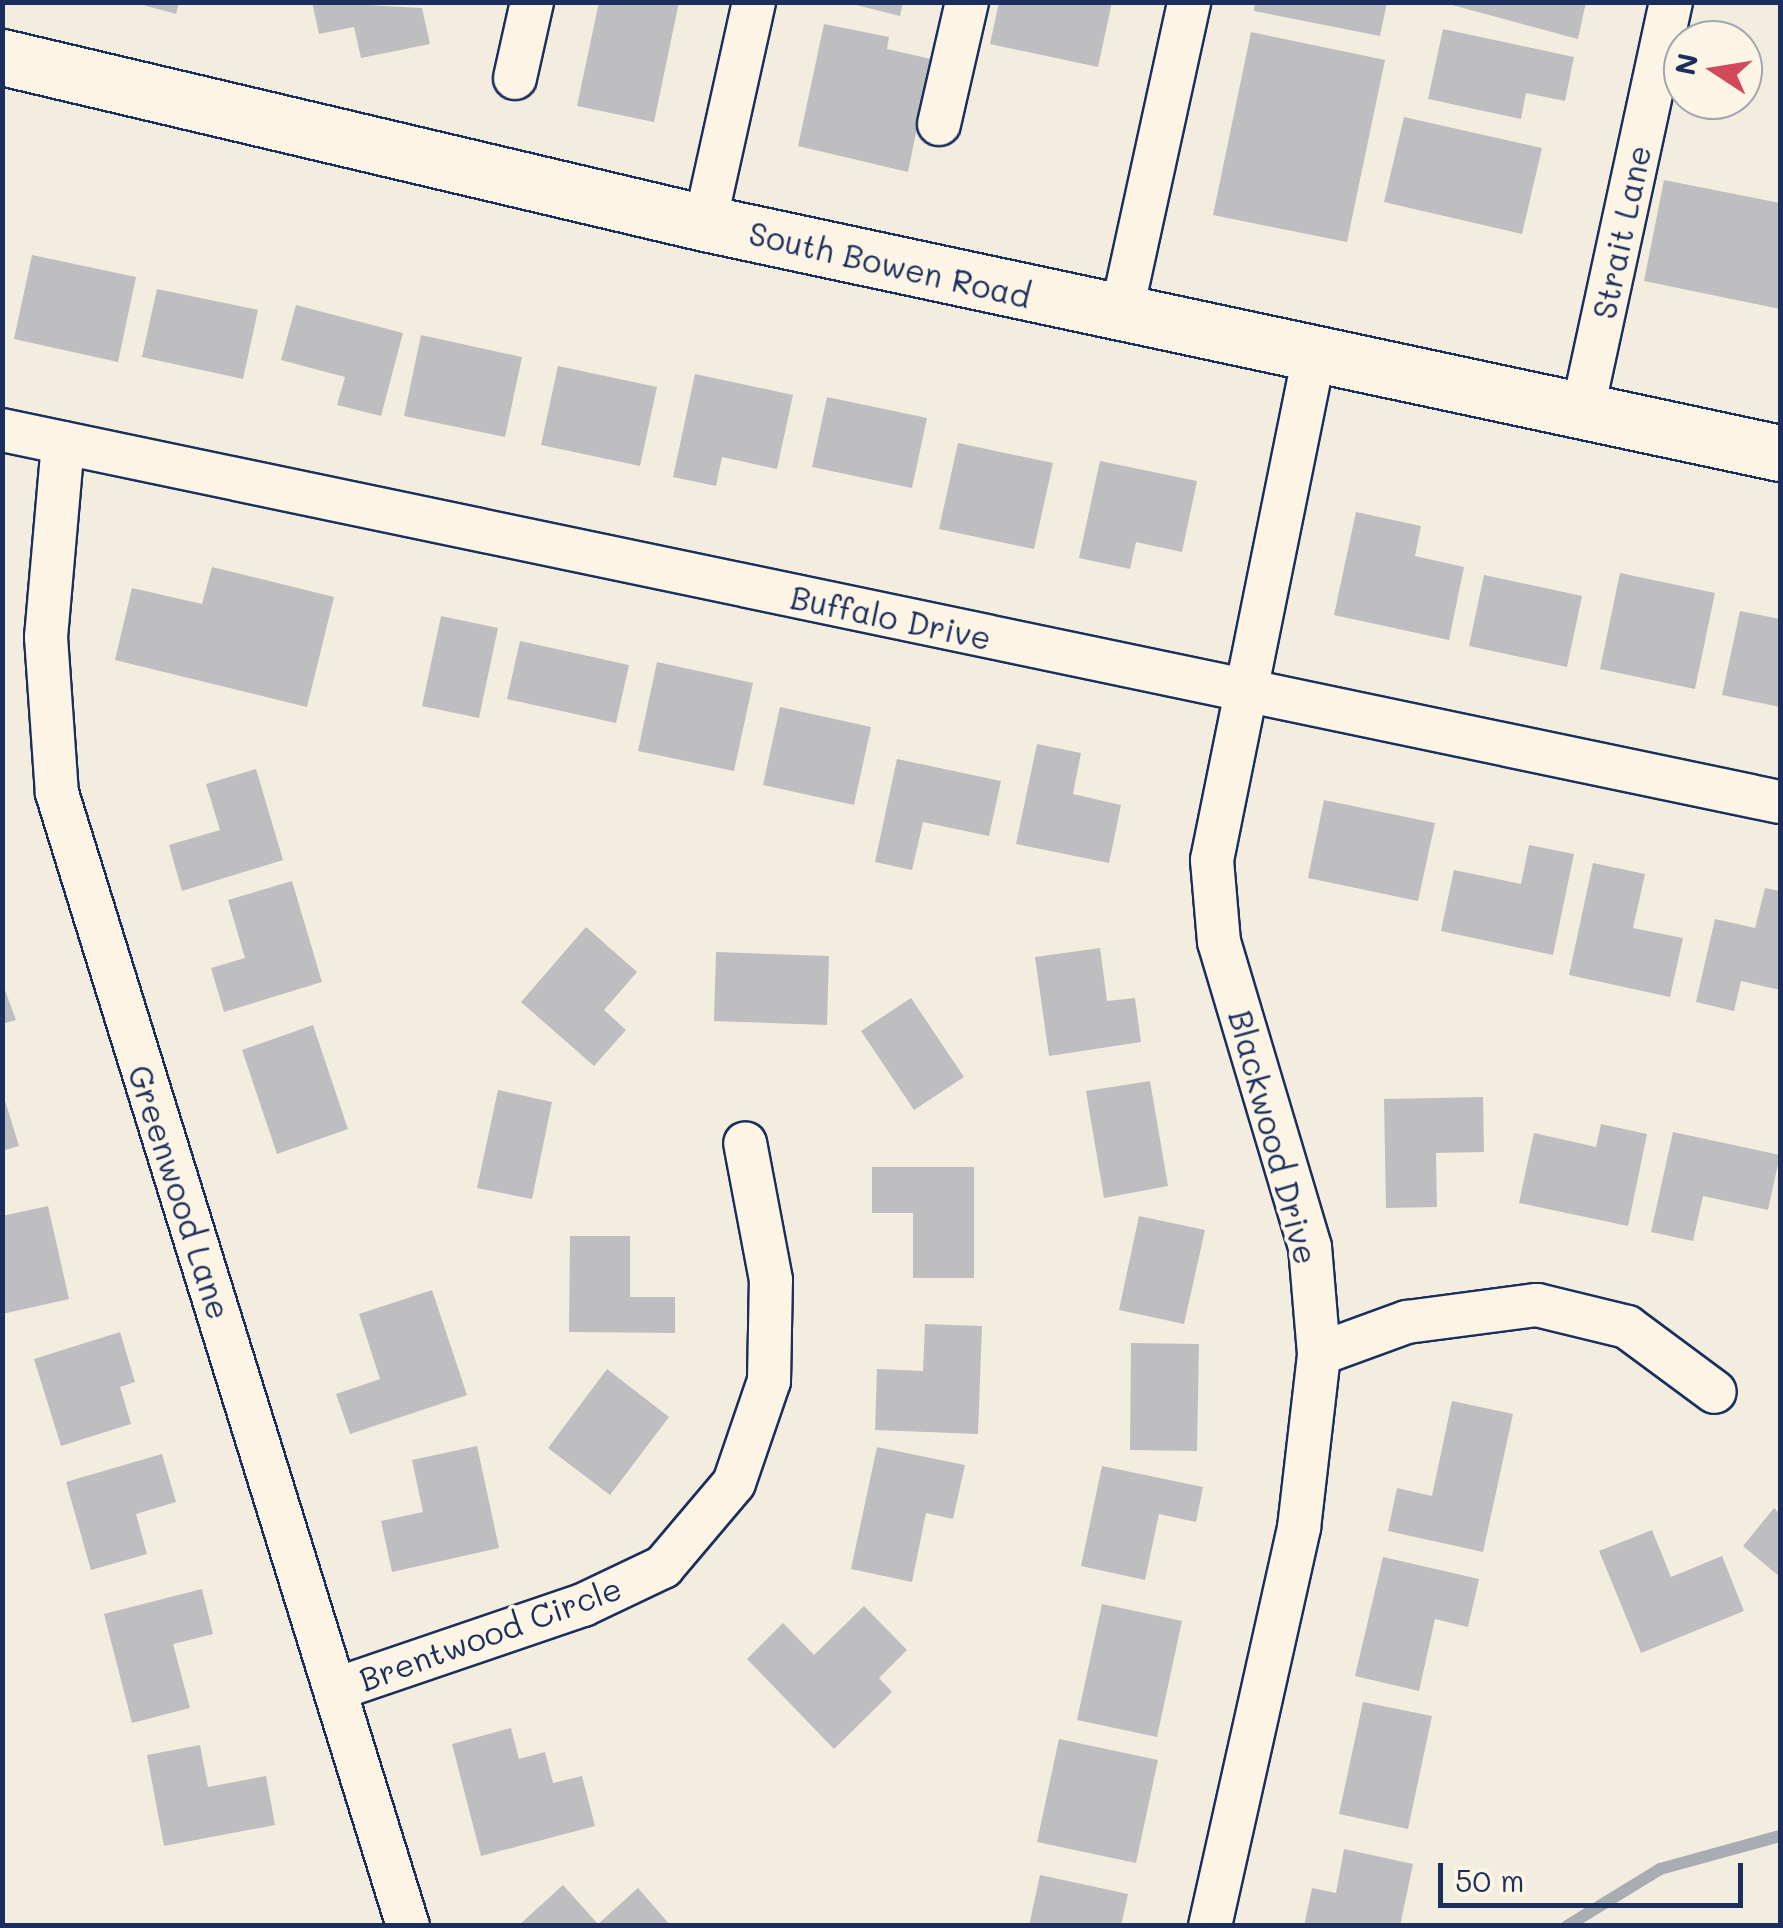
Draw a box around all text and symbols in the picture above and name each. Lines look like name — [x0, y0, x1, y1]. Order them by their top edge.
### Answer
north arrow — [1663, 20, 1763, 120]
text: N — [1666, 50, 1705, 78]
street label: Strait Lane — [1584, 142, 1658, 322]
street label: South Bowen Road — [745, 213, 1035, 315]
street label: Buffalo Drive — [787, 577, 995, 657]
street label: Blackwood Drive — [1222, 1006, 1326, 1268]
street label: Greenwood Lane — [121, 1060, 239, 1324]
street label: Brentwood Circle — [354, 1568, 626, 1698]
scale bar — [1443, 1843, 1748, 1905]
text: 50 m — [1455, 1860, 1525, 1900]

